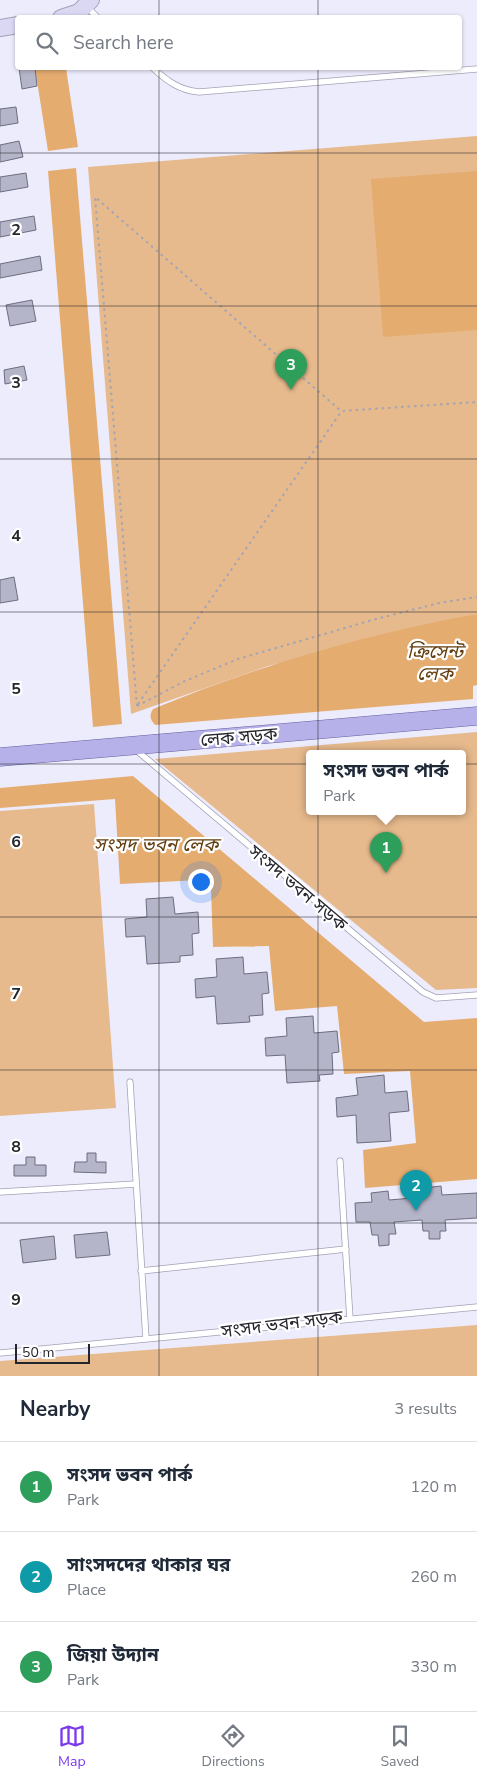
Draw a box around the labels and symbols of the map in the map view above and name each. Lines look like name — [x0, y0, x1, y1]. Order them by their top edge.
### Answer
text: 2 — [11, 219, 21, 241]
pin: 3 — [275, 349, 307, 390]
text: 3 — [11, 372, 21, 394]
text: 4 — [11, 525, 21, 547]
water label: ক্রিসেন্ট লেক — [407, 639, 467, 687]
text: 5 — [11, 678, 21, 700]
street label: লেক সড়ক — [199, 722, 279, 752]
text: 6 — [11, 831, 21, 853]
water label: সংসদ ভবন লেক — [94, 832, 222, 858]
pin: 1 — [370, 832, 402, 873]
street label: সংসদ ভবন সড়ক — [243, 839, 353, 937]
your location — [188, 869, 214, 895]
text: 7 — [11, 983, 21, 1005]
text: 8 — [11, 1136, 21, 1158]
pin: 2 — [400, 1170, 432, 1211]
text: 9 — [11, 1289, 21, 1311]
street label: সংসদ ভবন সড়ক — [219, 1305, 345, 1343]
scale bar — [15, 1341, 90, 1364]

